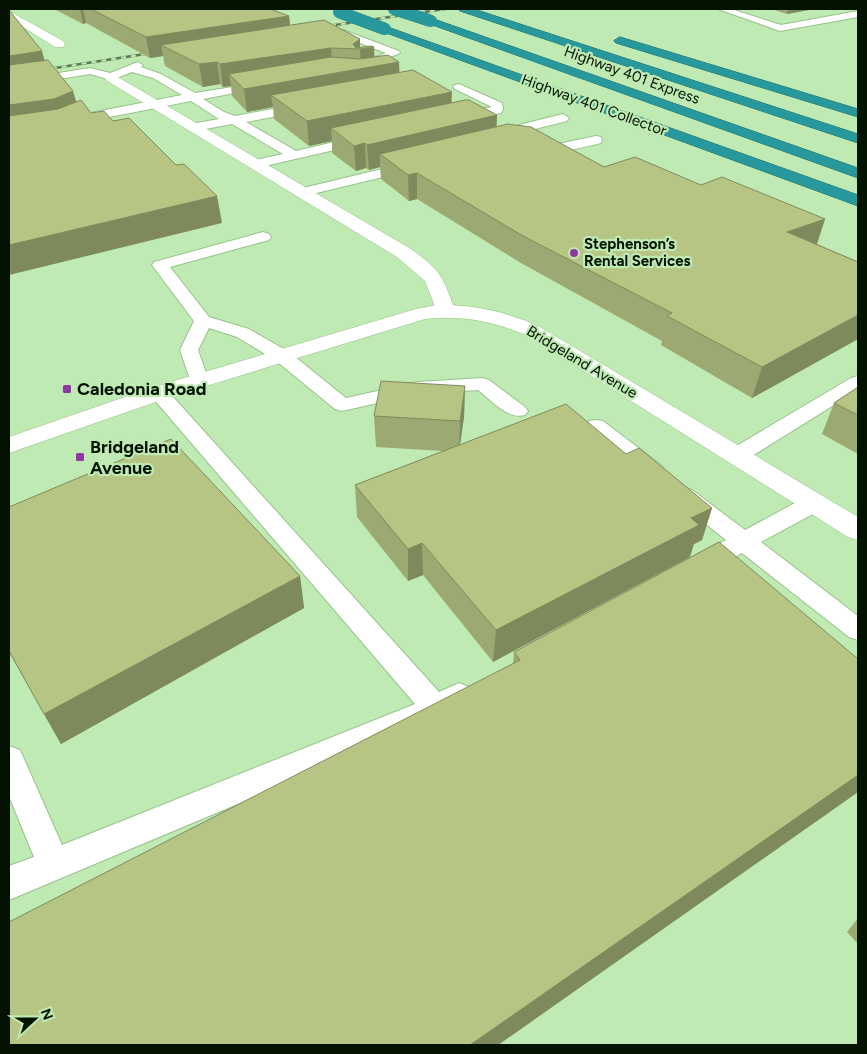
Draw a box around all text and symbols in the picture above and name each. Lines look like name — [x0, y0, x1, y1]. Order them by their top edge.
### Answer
street label: Highway 401 Express — [562, 42, 702, 108]
street label: Highway 401 Collector — [519, 70, 669, 140]
place label: Stephenson’s Rental Services — [584, 235, 691, 270]
marker: Stephenson’s Rental Services — [568, 247, 580, 259]
street label: Bridgeland Avenue — [523, 322, 641, 402]
place label: Caledonia Road — [77, 378, 206, 400]
marker: Caledonia Road — [61, 383, 73, 395]
place label: Bridgeland Avenue — [90, 436, 179, 479]
marker: Bridgeland Avenue — [74, 451, 86, 463]
north arrow — [10, 994, 60, 1044]
text: N — [37, 1006, 57, 1023]

